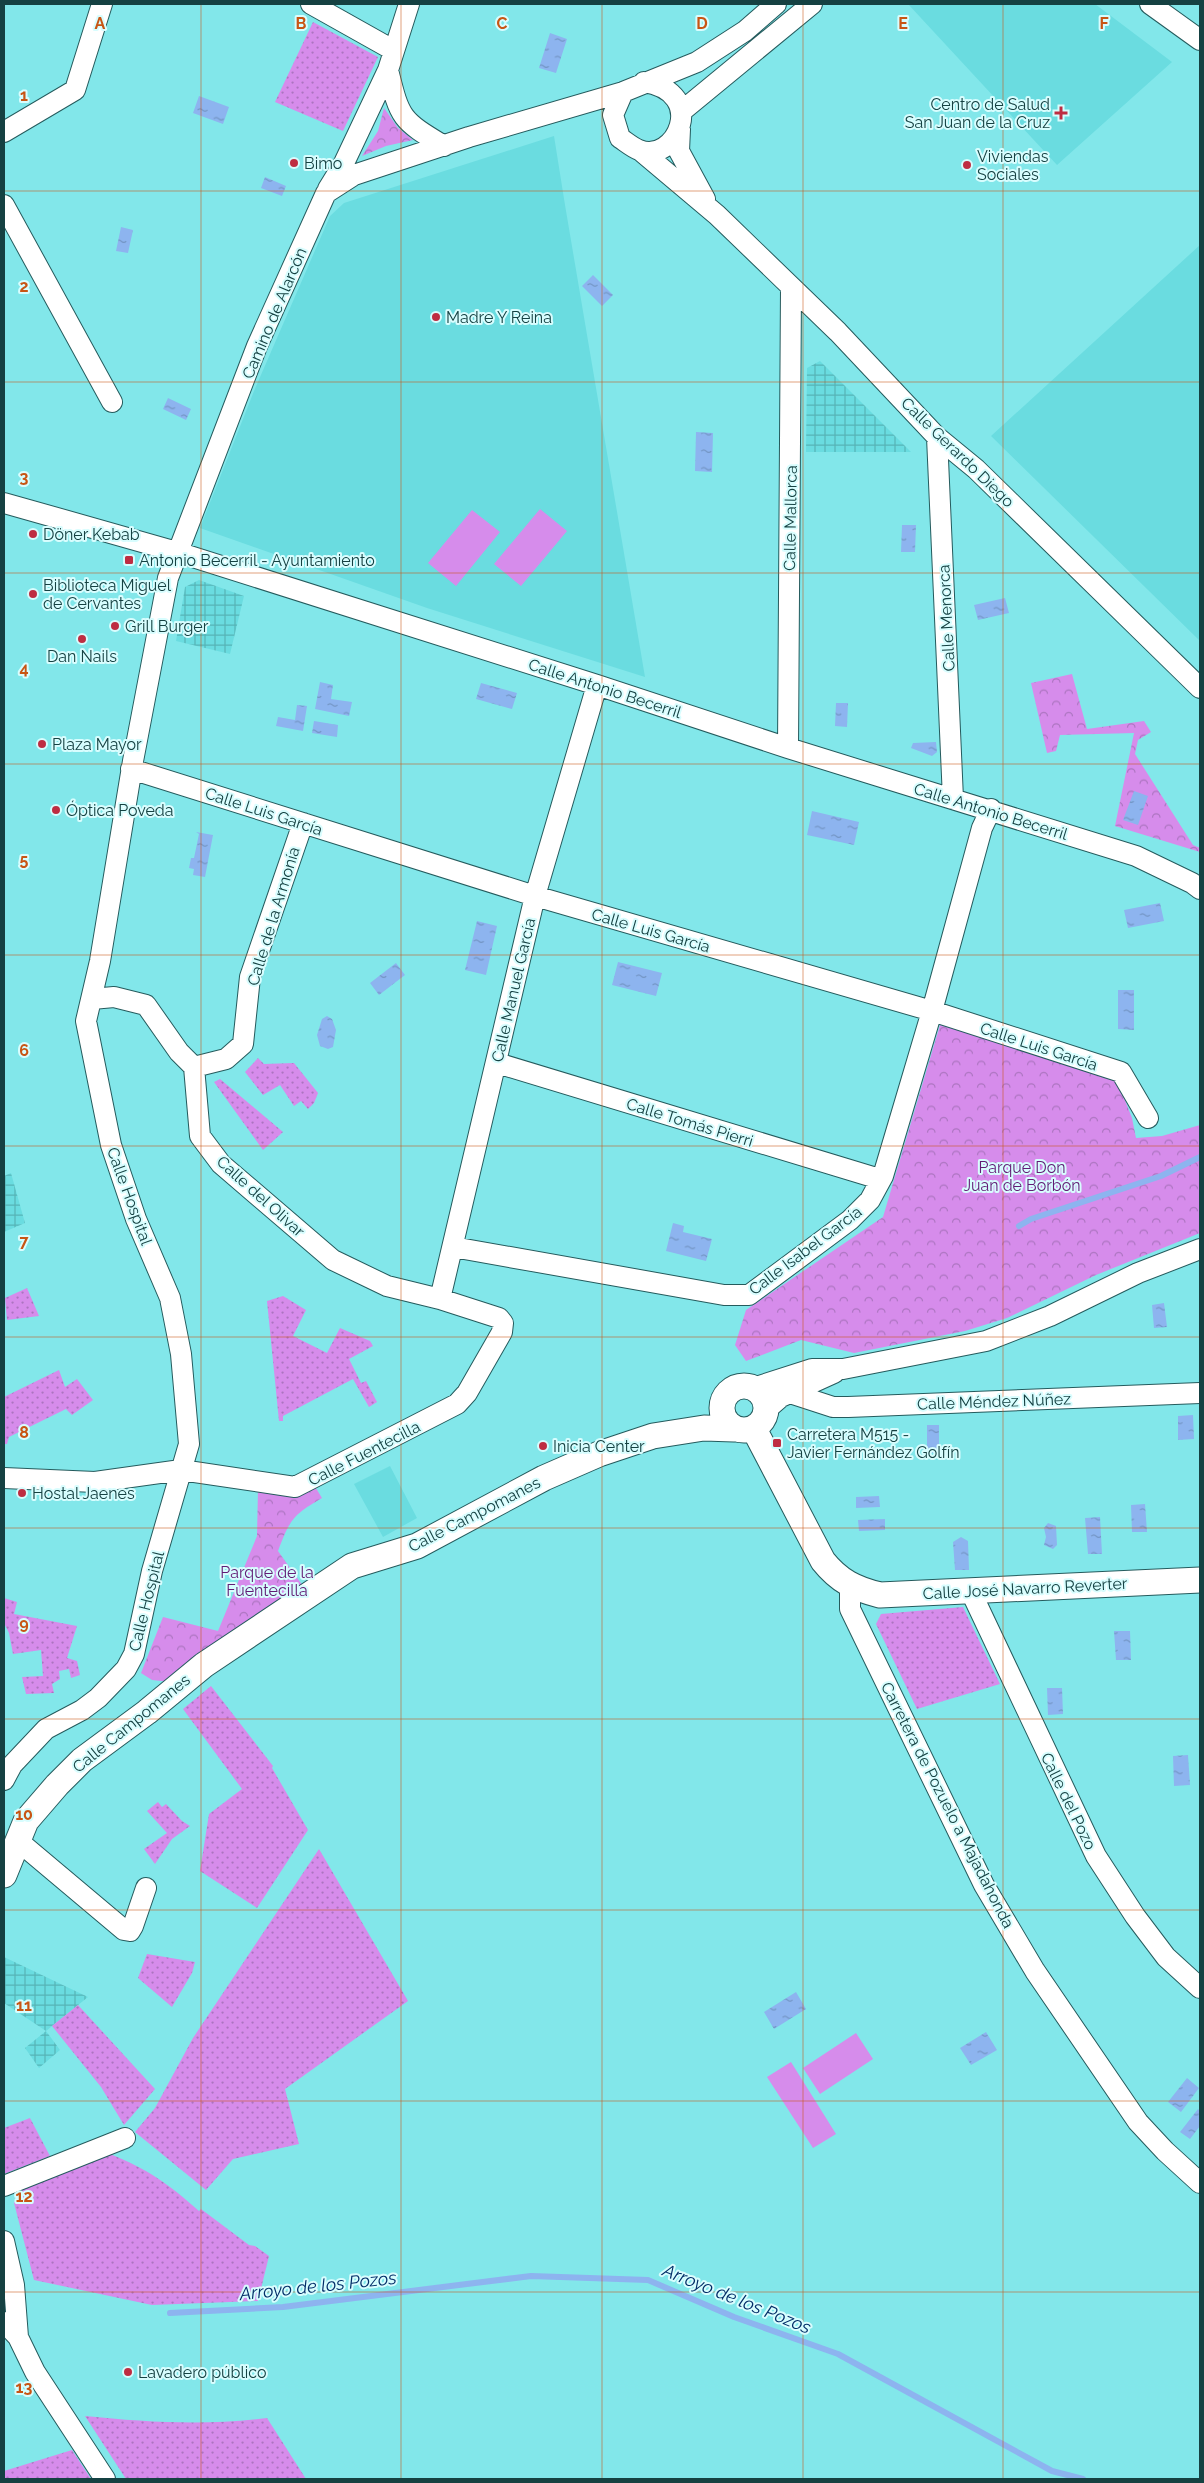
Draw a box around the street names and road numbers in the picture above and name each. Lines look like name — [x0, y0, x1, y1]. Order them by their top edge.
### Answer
street label: Camino de Alarcón — [238, 245, 311, 382]
street label: Calle Gerardo Diego — [897, 394, 1018, 511]
street label: Calle Mallorca — [780, 465, 801, 571]
street label: Calle Menorca — [934, 564, 959, 672]
street label: Calle Antonio Becerril — [526, 655, 684, 722]
street label: Calle Antonio Becerril — [912, 779, 1071, 844]
street label: Calle Luis García — [203, 784, 325, 839]
street label: Calle de la Armonía — [243, 844, 304, 988]
street label: Calle Luis García — [589, 904, 712, 956]
street label: Calle Manuel García — [488, 916, 539, 1064]
street label: Calle Luis García — [978, 1019, 1100, 1074]
street label: Calle Tomás Pierri — [624, 1094, 756, 1151]
street label: Calle Hospital — [103, 1145, 156, 1248]
street label: Calle del Olivar — [213, 1152, 309, 1241]
street label: Calle Isabel García — [745, 1202, 865, 1299]
street label: Calle Méndez Núñez — [917, 1389, 1071, 1414]
street label: Calle Fuentecilla — [305, 1417, 423, 1490]
street label: Calle Campomanes — [405, 1473, 544, 1556]
street label: Calle Hospital — [125, 1548, 168, 1653]
street label: Calle José Navarro Reverter — [922, 1574, 1128, 1603]
street label: Calle Campomanes — [69, 1670, 194, 1777]
street label: Carretera de Pozuelo a Majadahonda — [877, 1679, 1018, 1931]
street label: Calle del Pozo — [1037, 1750, 1100, 1853]

